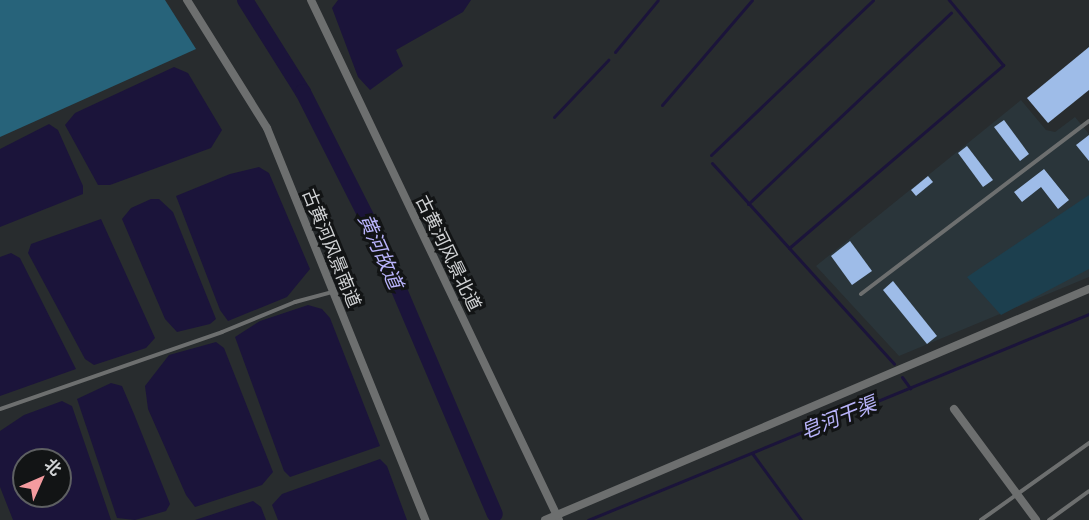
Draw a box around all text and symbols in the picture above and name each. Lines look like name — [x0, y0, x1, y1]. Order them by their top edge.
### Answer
street label: 古黄河风景南道 — [298, 186, 366, 310]
street label: 古黄河风景北道 — [412, 192, 486, 314]
water label: 黄河故道 — [354, 210, 408, 292]
water label: 皂河干渠 — [796, 391, 880, 443]
north arrow — [12, 448, 72, 508]
text: 北 — [41, 454, 66, 479]

